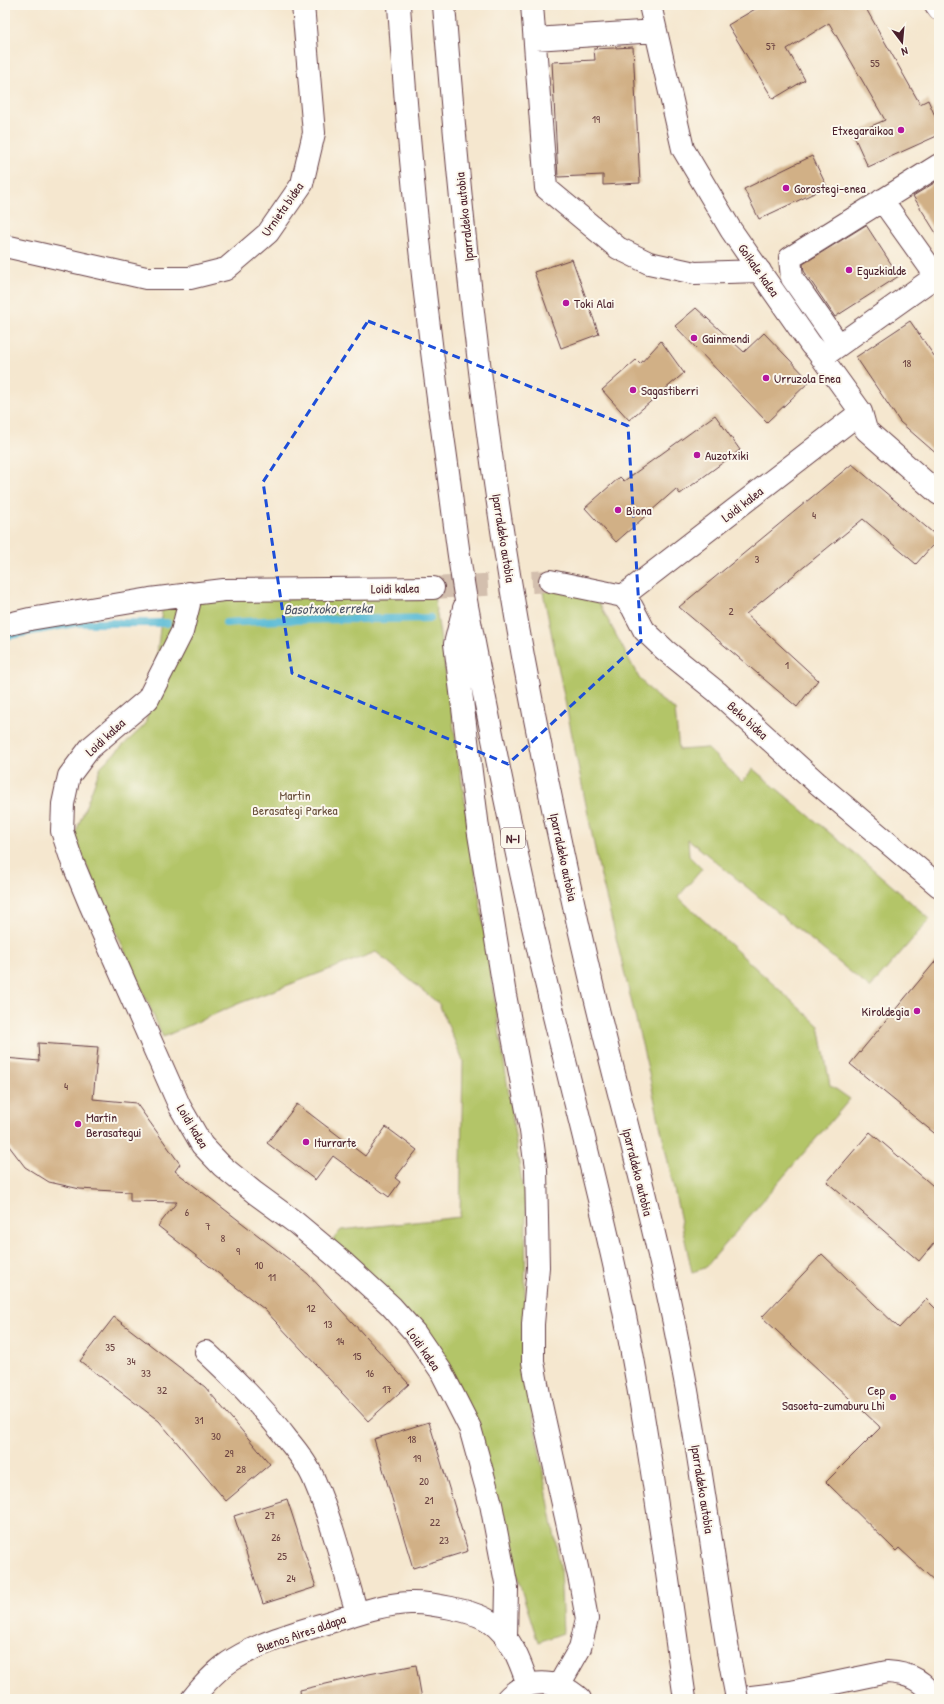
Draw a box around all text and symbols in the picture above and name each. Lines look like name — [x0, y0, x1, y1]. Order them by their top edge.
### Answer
north arrow — [882, 22, 922, 62]
house number: 57 — [766, 39, 776, 53]
text: N — [900, 44, 910, 59]
house number: 55 — [870, 56, 880, 70]
house number: 19 — [592, 112, 600, 126]
place label: Etxegaraikoa — [832, 121, 893, 139]
marker: Etxegaraikoa — [896, 125, 906, 135]
street label: Iparraldeko autobia — [450, 172, 478, 262]
street label: Urnieta bidea — [257, 178, 307, 240]
place label: Gorostegi-enea — [794, 179, 866, 197]
marker: Gorostegi-enea — [781, 183, 791, 193]
street label: Goikale kalea — [734, 240, 784, 300]
place label: Eguzkialde — [857, 261, 906, 279]
marker: Eguzkialde — [844, 265, 854, 275]
place label: Toki Alai — [574, 294, 614, 312]
marker: Toki Alai — [561, 298, 571, 308]
place label: Gainmendi — [702, 329, 750, 347]
marker: Gainmendi — [689, 333, 699, 343]
house number: 18 — [903, 356, 912, 370]
place label: Urruzola Enea — [774, 369, 841, 387]
marker: Urruzola Enea — [761, 373, 771, 383]
place label: Sagastiberri — [641, 381, 699, 399]
marker: Sagastiberri — [628, 385, 638, 395]
place label: Auzotxiki — [705, 446, 749, 464]
marker: Auzotxiki — [692, 450, 702, 460]
street label: Loidi kalea — [717, 482, 767, 526]
street label: Iparraldeko autobia — [488, 492, 520, 584]
place label: Biona — [626, 501, 652, 519]
marker: Biona — [613, 505, 623, 515]
house number: 4 — [812, 508, 816, 522]
house number: 3 — [755, 552, 760, 566]
street label: Loidi kalea — [371, 579, 419, 597]
water label: Basotxoko erreka — [284, 598, 374, 618]
house number: 2 — [728, 604, 734, 618]
house number: 1 — [785, 658, 789, 672]
street label: Beko bidea — [724, 697, 772, 743]
street label: Loidi kalea — [81, 714, 129, 760]
park label: Martin Berasategi Parkea — [252, 786, 338, 819]
street label: Iparraldeko autobia — [546, 811, 582, 903]
road number: N-I — [501, 828, 525, 848]
place label: Kiroldegia — [862, 1002, 909, 1020]
marker: Kiroldegia — [912, 1006, 922, 1016]
house number: 4 — [64, 1079, 68, 1093]
street label: Loidi kalea — [173, 1101, 213, 1151]
place label: Martín Berasategui — [86, 1108, 142, 1141]
marker: Martín Berasategui — [73, 1119, 83, 1129]
street label: Iparraldeko autobia — [618, 1126, 658, 1218]
place label: Iturrarte — [314, 1133, 356, 1151]
marker: Iturrarte — [301, 1137, 311, 1147]
house number: 6 — [185, 1205, 190, 1219]
house number: 7 — [205, 1219, 211, 1233]
house number: 8 — [221, 1231, 226, 1245]
house number: 9 — [236, 1244, 240, 1258]
house number: 10 — [255, 1258, 264, 1272]
house number: 11 — [268, 1270, 276, 1284]
house number: 12 — [306, 1301, 316, 1315]
house number: 13 — [324, 1317, 333, 1331]
street label: Loidi kalea — [403, 1324, 445, 1374]
house number: 14 — [336, 1334, 344, 1348]
house number: 35 — [105, 1340, 115, 1354]
house number: 15 — [353, 1349, 362, 1363]
house number: 34 — [126, 1354, 136, 1368]
house number: 33 — [141, 1366, 151, 1380]
house number: 16 — [366, 1366, 375, 1380]
place label: Cep Sasoeta-zumaburu Lhi — [782, 1381, 885, 1414]
house number: 17 — [382, 1382, 392, 1396]
house number: 32 — [157, 1383, 167, 1397]
marker: Cep Sasoeta-zumaburu Lhi — [888, 1392, 898, 1402]
house number: 31 — [195, 1413, 203, 1427]
house number: 30 — [211, 1429, 221, 1443]
house number: 18 — [408, 1432, 417, 1446]
street label: Iparraldeko autobia — [687, 1443, 719, 1535]
house number: 29 — [224, 1446, 234, 1460]
house number: 19 — [413, 1451, 421, 1465]
house number: 28 — [236, 1462, 246, 1476]
house number: 20 — [419, 1474, 429, 1488]
house number: 21 — [424, 1493, 434, 1507]
house number: 27 — [265, 1508, 275, 1522]
house number: 22 — [430, 1515, 440, 1529]
house number: 26 — [271, 1530, 281, 1544]
house number: 23 — [439, 1533, 449, 1547]
house number: 25 — [277, 1549, 287, 1563]
house number: 24 — [286, 1571, 296, 1585]
street label: Buenos Aires aldapa — [254, 1609, 348, 1657]

